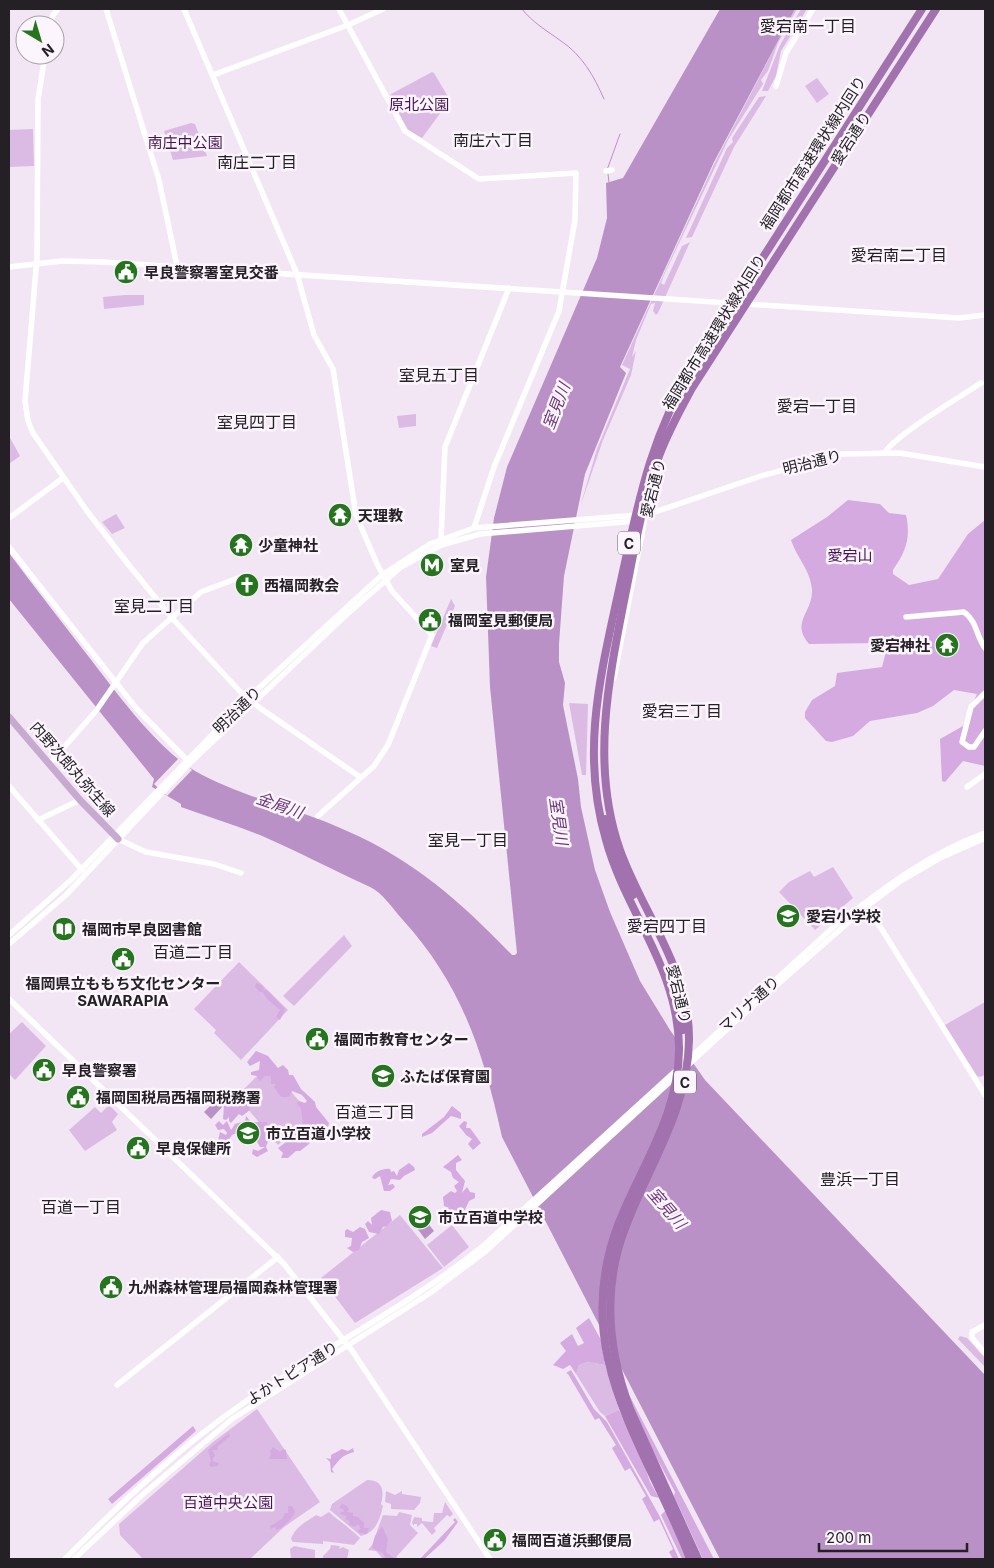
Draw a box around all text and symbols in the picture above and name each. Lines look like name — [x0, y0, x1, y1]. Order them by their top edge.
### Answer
north arrow — [15, 15, 65, 65]
district label: 愛宕南一丁目 — [760, 16, 856, 36]
text: N — [39, 41, 58, 61]
street label: 福岡都市高速環状線内回り — [756, 72, 870, 234]
park label: 原北公園 — [389, 95, 449, 114]
street label: 愛宕通り — [827, 108, 875, 168]
district label: 南庄六丁目 — [453, 130, 533, 150]
park label: 南庄中公園 — [147, 133, 223, 152]
district label: 南庄二丁目 — [217, 152, 297, 172]
district label: 愛宕南二丁目 — [851, 245, 947, 265]
street label: 福岡都市高速環状線外回り — [658, 251, 770, 413]
public building icon: 早良警察署室見交番 — [113, 259, 139, 285]
place label: 早良警察署室見交番 — [144, 263, 279, 282]
district label: 室見五丁目 — [399, 365, 479, 385]
water label: 室見川 — [538, 378, 575, 432]
district label: 愛宕一丁目 — [777, 396, 857, 416]
district label: 室見四丁目 — [217, 412, 297, 432]
street label: 明治通り — [781, 446, 843, 478]
street label: 愛宕通り — [637, 457, 669, 519]
temple icon: 天理教 — [327, 502, 353, 528]
place label: 天理教 — [358, 506, 403, 525]
temple icon: 少童神社 — [228, 532, 254, 558]
road number: C — [618, 532, 640, 554]
place label: 少童神社 — [258, 536, 318, 555]
park label: 愛宕山 — [827, 546, 873, 565]
metro station icon: 室見 — [419, 552, 445, 578]
place label: 室見 — [450, 556, 480, 575]
church icon: 西福岡教会 — [234, 572, 260, 598]
place label: 西福岡教会 — [264, 576, 339, 595]
district label: 室見二丁目 — [114, 596, 194, 616]
public building icon: 福岡室見郵便局 — [417, 607, 443, 633]
place label: 福岡室見郵便局 — [447, 611, 553, 630]
temple icon: 愛宕神社 — [934, 632, 960, 658]
place label: 愛宕神社 — [870, 636, 930, 655]
street label: 明治通り — [209, 682, 265, 738]
district label: 愛宕三丁目 — [642, 701, 722, 721]
street label: 内野次郎丸弥生線 — [26, 717, 120, 821]
water label: 金屑川 — [254, 788, 308, 823]
water label: 室見川 — [546, 796, 573, 848]
district label: 室見一丁目 — [428, 830, 508, 850]
school or university icon: 愛宕小学校 — [775, 903, 801, 929]
place label: 愛宕小学校 — [806, 907, 881, 926]
library icon: 福岡市早良図書館 — [51, 916, 77, 942]
district label: 愛宕四丁目 — [627, 916, 707, 936]
place label: 福岡市早良図書館 — [81, 920, 202, 939]
district label: 百道二丁目 — [153, 942, 233, 962]
public building icon: 福岡県立ももち文化センター SAWARAPIA — [110, 946, 136, 972]
street label: 愛宕通り — [663, 963, 695, 1025]
street label: マリナ通り — [715, 972, 783, 1036]
place label: 福岡県立ももち文化センター SAWARAPIA — [24, 974, 221, 1010]
public building icon: 福岡市教育センター — [304, 1026, 330, 1052]
place label: 福岡市教育センター — [333, 1030, 469, 1049]
public building icon: 早良警察署 — [31, 1057, 57, 1083]
place label: 早良警察署 — [62, 1061, 137, 1080]
school or university icon: ふたば保育園 — [370, 1063, 396, 1089]
place label: ふたば保育園 — [400, 1067, 490, 1086]
road number: C — [674, 1070, 696, 1094]
public building icon: 福岡国税局西福岡税務署 — [65, 1084, 91, 1110]
place label: 福岡国税局西福岡税務署 — [95, 1088, 261, 1107]
district label: 百道三丁目 — [335, 1102, 415, 1122]
school or university icon: 市立百道小学校 — [235, 1120, 261, 1146]
place label: 市立百道小学校 — [266, 1124, 371, 1143]
public building icon: 早良保健所 — [125, 1135, 151, 1161]
place label: 早良保健所 — [156, 1139, 231, 1158]
district label: 豊浜一丁目 — [820, 1169, 900, 1189]
water label: 室見川 — [644, 1183, 692, 1234]
district label: 百道一丁目 — [41, 1197, 121, 1217]
school or university icon: 市立百道中学校 — [407, 1204, 433, 1230]
place label: 市立百道中学校 — [438, 1208, 543, 1227]
public building icon: 九州森林管理局福岡森林管理署 — [98, 1274, 124, 1300]
place label: 九州森林管理局福岡森林管理署 — [128, 1278, 338, 1297]
street label: よかトピア通り — [242, 1337, 342, 1409]
park label: 百道中央公園 — [183, 1493, 273, 1512]
scale bar — [819, 1520, 966, 1552]
public building icon: 福岡百道浜郵便局 — [482, 1527, 508, 1553]
text: 200 m — [826, 1528, 871, 1547]
place label: 福岡百道浜郵便局 — [511, 1531, 632, 1550]

